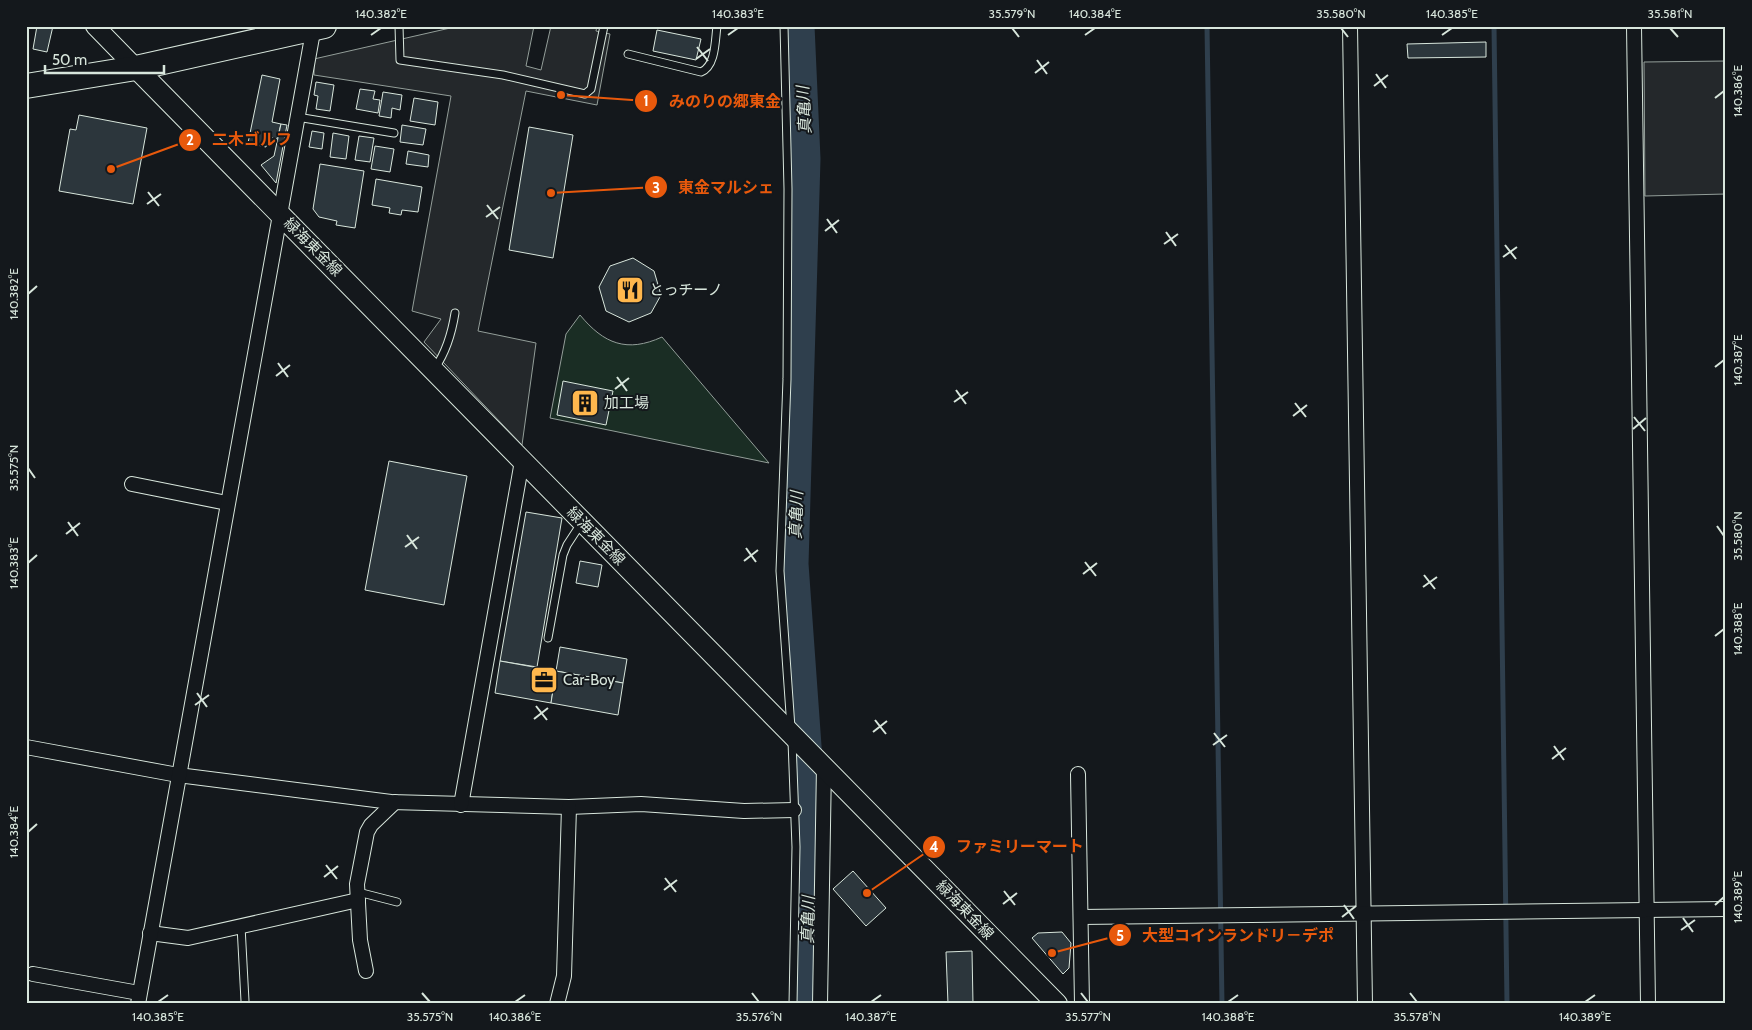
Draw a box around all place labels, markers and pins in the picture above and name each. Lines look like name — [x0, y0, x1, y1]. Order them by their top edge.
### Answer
callout: みのりの郷東金 — [634, 86, 791, 117]
callout: 二木ゴルフ — [177, 124, 302, 155]
callout: 東金マルシェ — [643, 172, 784, 203]
restaurant icon: とっチーノ — [615, 275, 645, 305]
place label: とっチーノ — [649, 281, 723, 299]
building icon: 加工場 — [570, 388, 600, 418]
place label: 加工場 — [604, 394, 649, 412]
office icon: Car-Boy — [529, 665, 559, 695]
place label: Car-Boy — [563, 671, 615, 689]
callout: ファミリーマート — [921, 831, 1094, 862]
callout: 大型コインランドリ－デポ — [1107, 920, 1344, 951]

